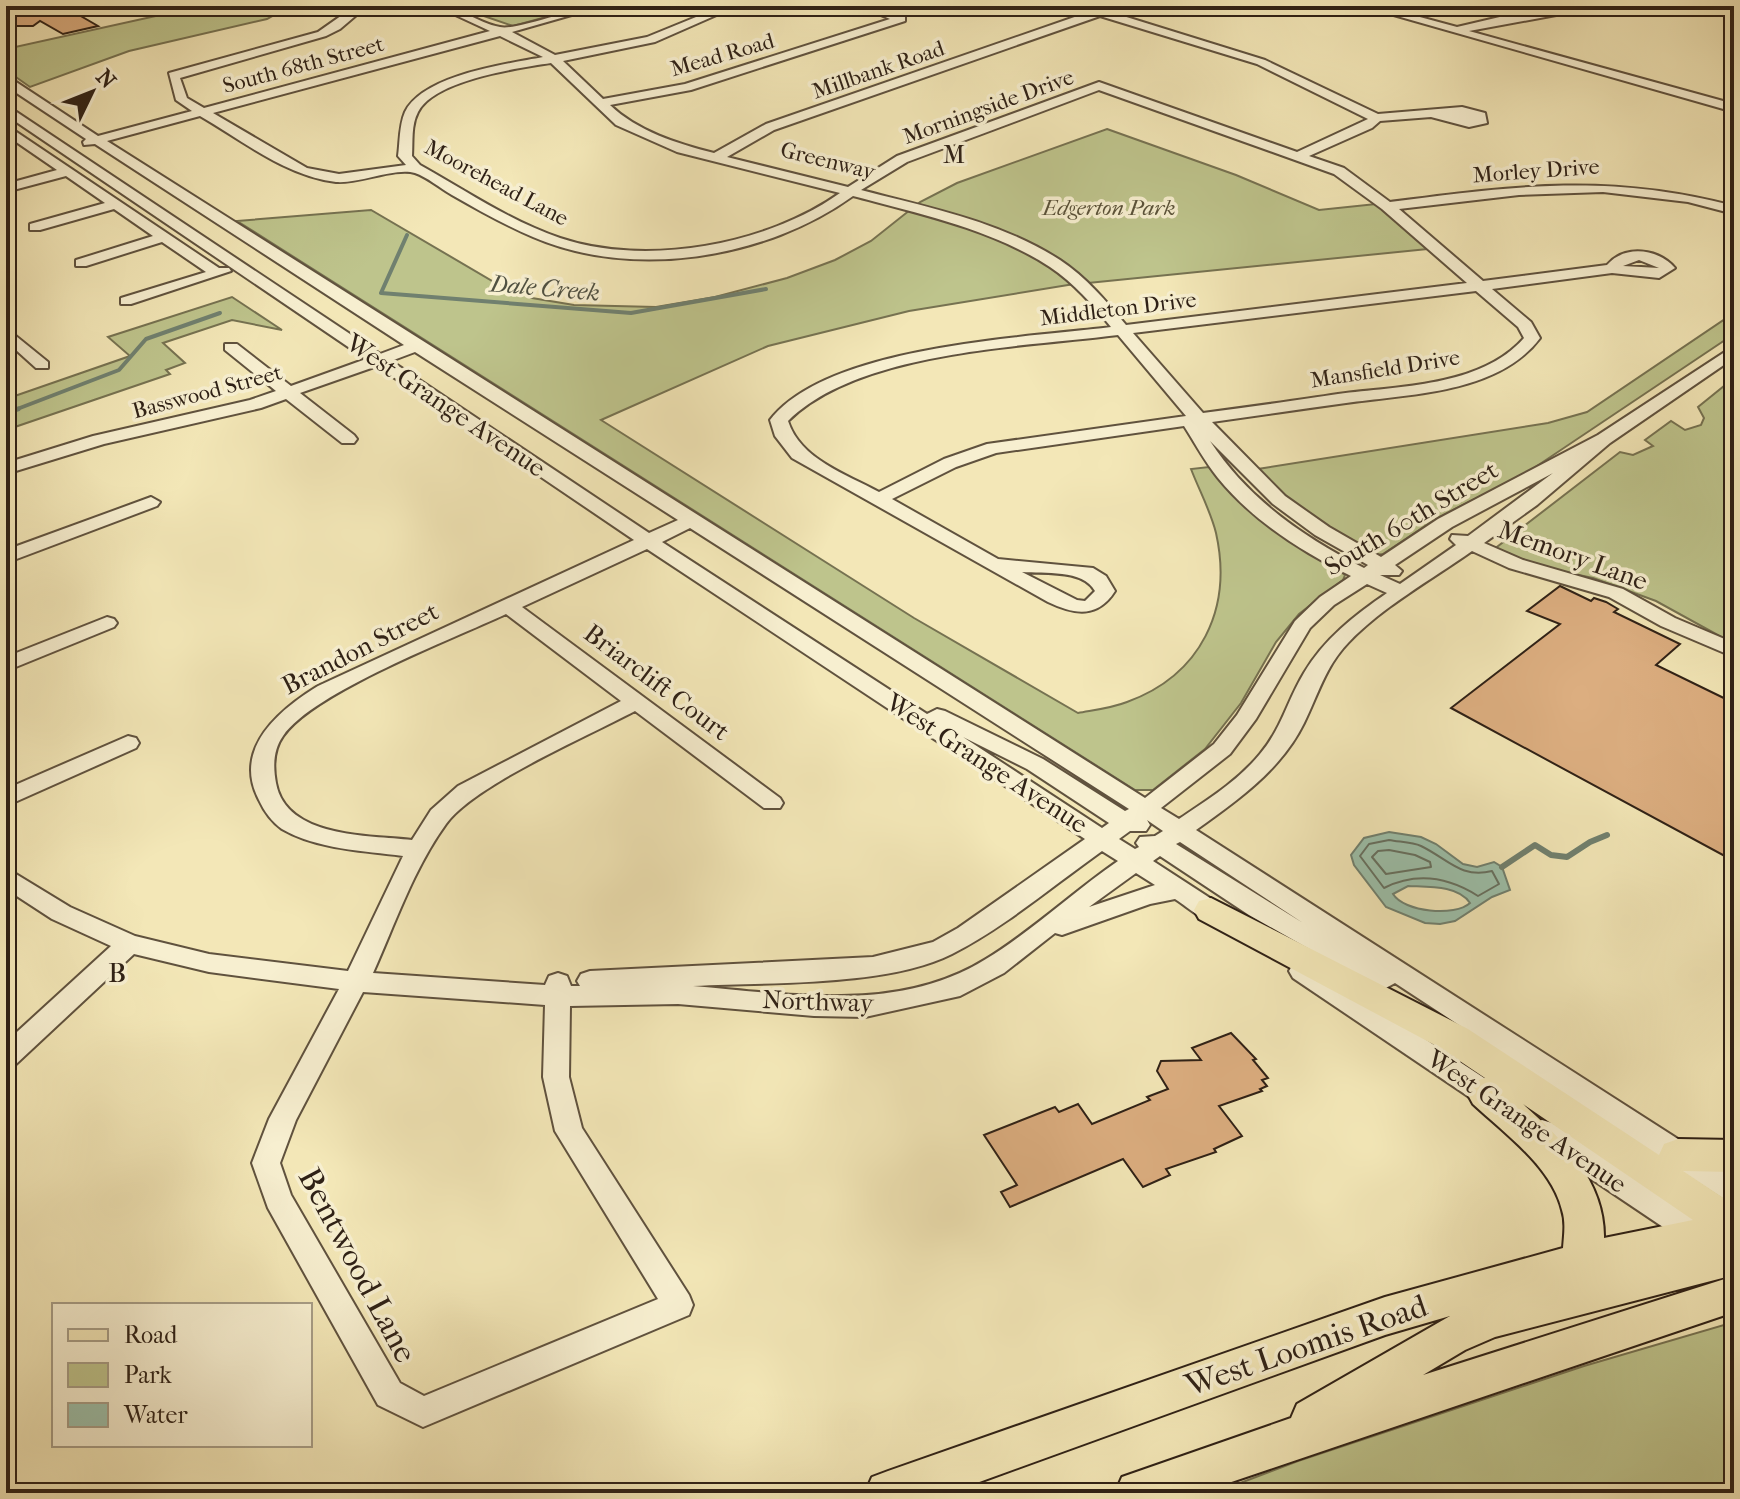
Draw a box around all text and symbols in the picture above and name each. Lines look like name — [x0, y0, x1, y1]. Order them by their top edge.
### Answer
street label: Mead Road — [667, 27, 778, 82]
street label: South 68th Street — [220, 31, 387, 99]
street label: Millbank Road — [809, 35, 949, 105]
north arrow — [52, 52, 132, 132]
text: N — [91, 64, 121, 94]
street label: Morningside Drive — [899, 64, 1077, 150]
street label: Moorehead Lane — [420, 134, 573, 232]
street label: Greenway — [778, 137, 879, 186]
district label: M — [943, 141, 967, 169]
street label: Morley Drive — [1472, 154, 1600, 188]
park label: Edgerton Park — [1040, 195, 1176, 221]
water label: Dale Creek — [487, 269, 601, 307]
street label: Middleton Drive — [1038, 286, 1198, 331]
street label: West Grange Avenue — [339, 327, 551, 484]
street label: Mansfield Drive — [1309, 344, 1462, 394]
street label: Basswood Street — [130, 359, 285, 424]
street label: South 60th Street — [1319, 454, 1504, 582]
street label: Memory Lane — [1494, 514, 1652, 597]
street label: Brandon Street — [277, 595, 444, 701]
street label: Briarclift Court — [578, 618, 736, 748]
street label: West Grange Avenue — [879, 686, 1093, 840]
district label: B — [108, 956, 128, 989]
street label: Northway — [762, 984, 875, 1019]
street label: West Grange Avenue — [1420, 1043, 1632, 1200]
street label: Bentwood Lane — [291, 1162, 424, 1369]
street label: West Loomis Road — [1180, 1287, 1432, 1404]
legend — [52, 1303, 312, 1447]
text: Road — [124, 1321, 178, 1349]
text: Park — [124, 1361, 172, 1389]
text: Water — [123, 1401, 188, 1429]

